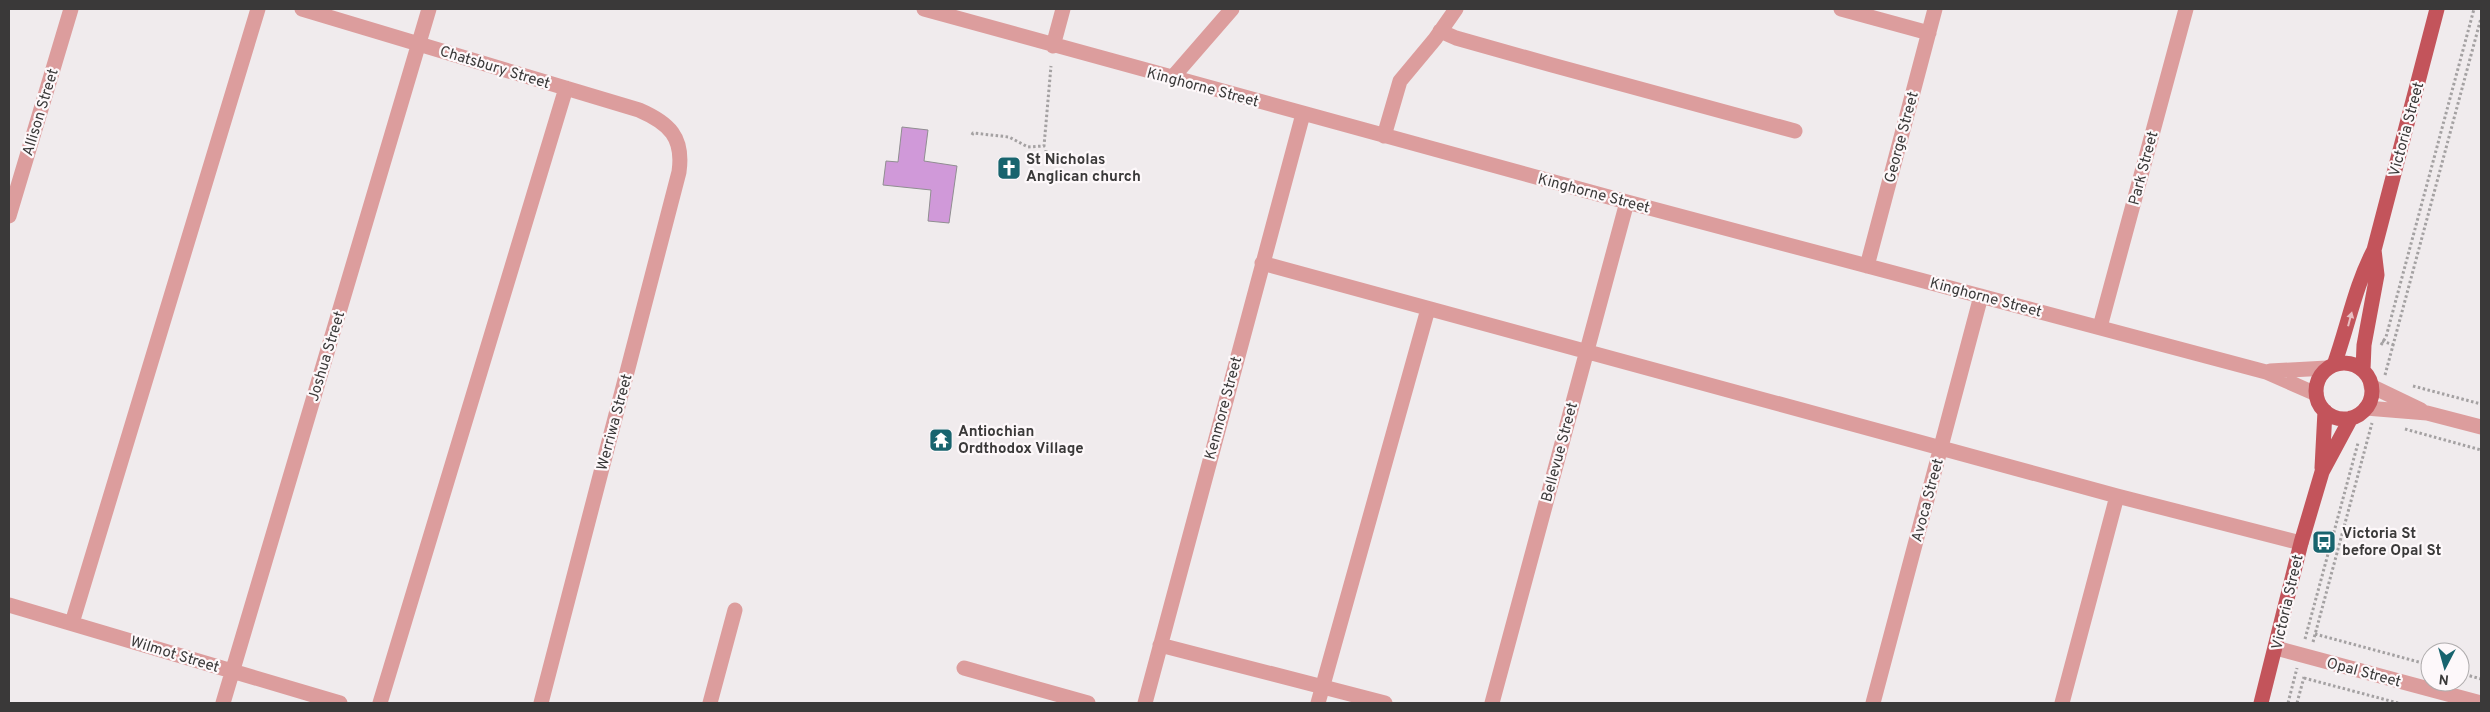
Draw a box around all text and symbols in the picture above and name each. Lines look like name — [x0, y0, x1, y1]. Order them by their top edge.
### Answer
street label: Chatsbury Street — [437, 43, 552, 94]
street label: Kinghorne Street — [1145, 64, 1261, 113]
street label: Allison Street — [19, 66, 64, 158]
street label: Victoria Street — [2386, 80, 2429, 179]
street label: George Street — [1881, 90, 1924, 185]
street label: Park Street — [2125, 129, 2163, 207]
place label: St Nicholas Anglican church — [1026, 151, 1141, 187]
church icon: St Nicholas Anglican church — [996, 155, 1022, 181]
street label: Kinghorne Street — [1536, 170, 1652, 219]
street label: Kinghorne Street — [1928, 274, 2044, 323]
street label: Joshua Street — [305, 309, 350, 404]
one-way arrow — [2346, 311, 2354, 326]
street label: Kenmore Street — [1202, 355, 1247, 462]
street label: Werriwa Street — [593, 372, 637, 473]
street label: Bellevue Street — [1538, 400, 1583, 504]
place label: Antiochian Ordthodox Village — [958, 423, 1084, 459]
temple icon: Antiochian Ordthodox Village — [928, 427, 954, 453]
street label: Avoca Street — [1908, 457, 1949, 544]
place label: Victoria St before Opal St — [2342, 525, 2441, 561]
bus stop icon: Victoria St before Opal St — [2311, 529, 2337, 555]
street label: Victoria Street — [2268, 553, 2309, 652]
street label: Wilmot Street — [128, 633, 221, 678]
north arrow — [2420, 642, 2470, 692]
street label: Opal Street — [2324, 654, 2403, 693]
text: N — [2438, 669, 2450, 687]

